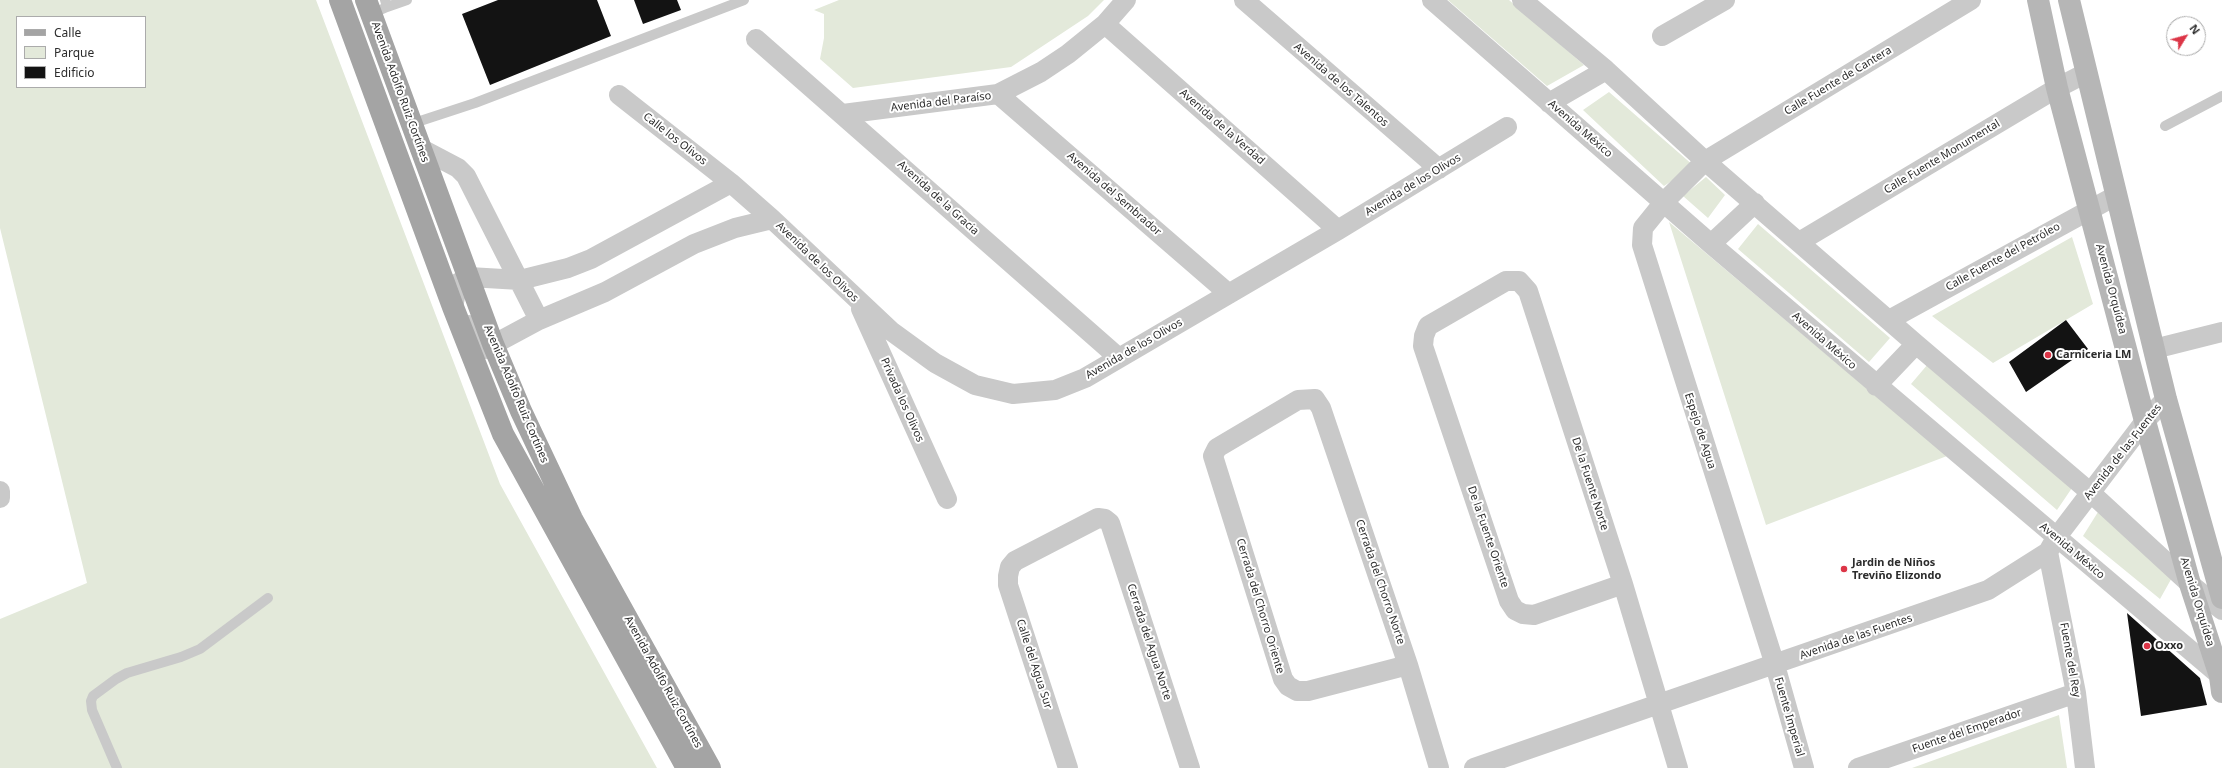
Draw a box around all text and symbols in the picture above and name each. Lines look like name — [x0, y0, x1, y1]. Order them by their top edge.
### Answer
legend — [16, 16, 146, 88]
north arrow — [2166, 16, 2206, 56]
street label: Avenida Adolfo Ruiz Cortínes — [368, 20, 432, 164]
text: N — [2186, 21, 2204, 37]
text: Calle — [54, 24, 81, 41]
street label: Avenida de los Talentos — [1291, 40, 1391, 130]
text: Parque — [54, 44, 94, 61]
street label: Calle Fuente de Cantera — [1782, 44, 1894, 118]
text: Edificio — [54, 64, 95, 81]
street label: Avenida de la Verdad — [1177, 86, 1267, 168]
street label: Avenida del Paraíso — [890, 89, 992, 115]
street label: Avenida México — [1545, 98, 1615, 160]
street label: Calle los Olivos — [640, 110, 710, 168]
street label: Calle Fuente Monumental — [1882, 117, 2002, 197]
street label: Avenida del Sembrador — [1064, 149, 1164, 239]
street label: Avenida de los Olivos — [1363, 151, 1463, 219]
street label: Avenida de la Gracia — [895, 158, 981, 238]
street label: Avenida de los Olivos — [773, 219, 861, 305]
street label: Calle Fuente del Petróleo — [1944, 220, 2062, 294]
street label: Avenida Orquídea — [2093, 243, 2129, 335]
street label: Avenida México — [1789, 310, 1859, 372]
street label: Avenida de los Olivos — [1083, 316, 1185, 382]
street label: Avenida Adolfo Ruiz Cortínes — [481, 323, 551, 465]
place label: Carniceria LM — [2056, 348, 2131, 362]
marker: Carniceria LM — [2043, 350, 2053, 360]
street label: Privada los Olivos — [877, 356, 927, 444]
street label: Espejo de Agua — [1681, 391, 1719, 471]
street label: Avenida de las Fuentes — [2081, 401, 2165, 503]
street label: De la Fuente Norte — [1569, 436, 1611, 532]
street label: De la Fuente Oriente — [1464, 484, 1512, 590]
street label: Cerrada del Chorro Norte — [1352, 518, 1408, 646]
street label: Avenida México — [2037, 520, 2107, 582]
street label: Cerrada del Chorro Oriente — [1233, 537, 1287, 675]
place label: Jardin de Niños Treviño Elizondo — [1852, 556, 1941, 582]
street label: Avenida Orquídea — [2177, 556, 2217, 648]
marker: Jardin de Niños Treviño Elizondo — [1839, 564, 1849, 574]
street label: Cerrada del Agua Norte — [1124, 582, 1174, 702]
street label: Avenida de las Fuentes — [1798, 612, 1914, 662]
street label: Avenida Adolfo Ruiz Cortínes — [621, 614, 705, 750]
street label: Calle del Agua Sur — [1013, 617, 1055, 711]
street label: Fuente del Rey — [2057, 622, 2083, 698]
place label: Oxxo — [2155, 639, 2183, 653]
marker: Oxxo — [2142, 641, 2152, 651]
street label: Fuente Imperial — [1771, 676, 1807, 758]
street label: Fuente del Emperador — [1910, 706, 2024, 756]

